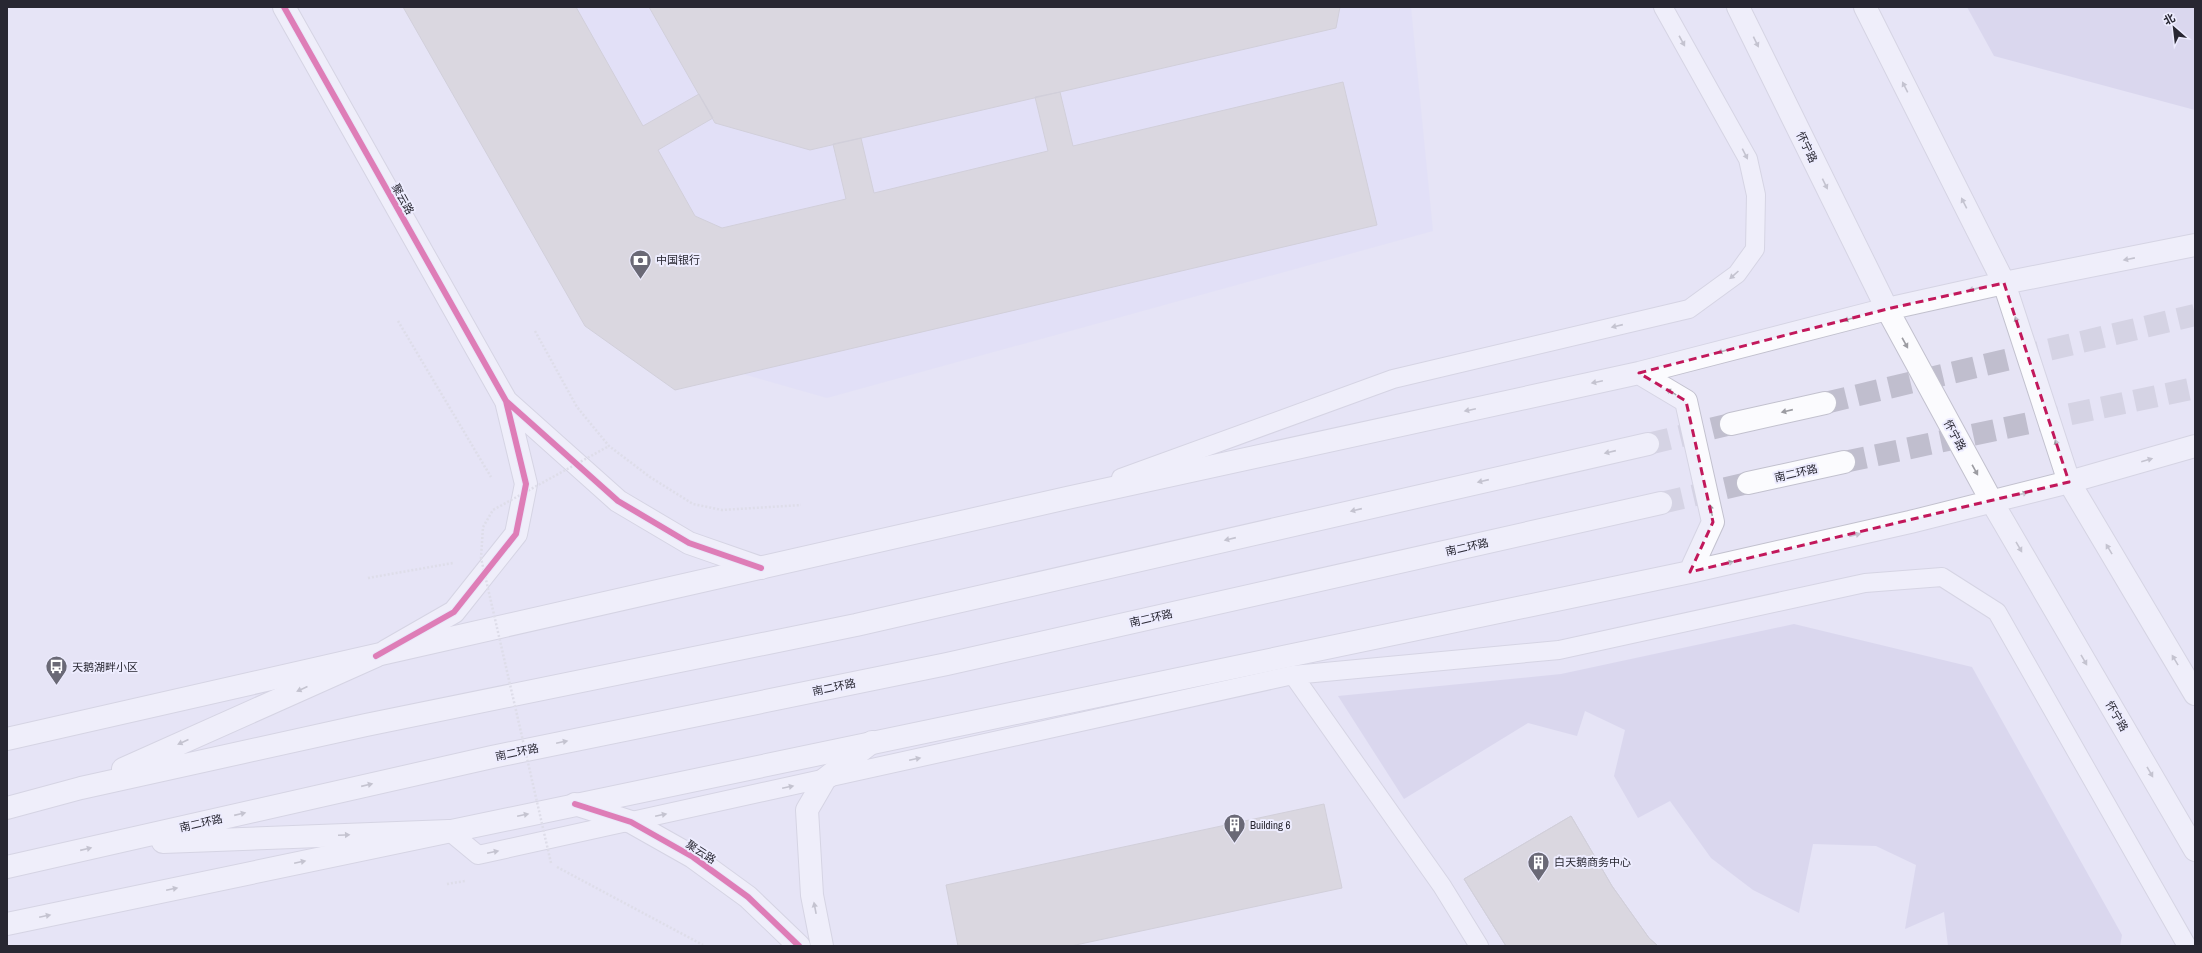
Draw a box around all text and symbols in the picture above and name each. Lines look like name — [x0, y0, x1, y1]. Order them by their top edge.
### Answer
north arrow — [2154, 8, 2194, 48]
text: 北 — [2161, 10, 2177, 28]
one-way arrow — [1678, 35, 1685, 47]
one-way arrow — [1752, 36, 1759, 48]
one-way arrow — [1902, 81, 1908, 93]
street label: 怀宁路 — [1793, 129, 1821, 165]
one-way arrow — [1742, 149, 1748, 160]
one-way arrow — [1822, 178, 1828, 190]
street label: 聚云路 — [389, 181, 417, 217]
one-way arrow — [1961, 198, 1967, 209]
bank icon: 中国银行 — [628, 247, 654, 280]
place label: 中国银行 — [656, 253, 700, 267]
one-way arrow — [2123, 256, 2136, 262]
one-way arrow — [1729, 270, 1739, 280]
one-way arrow — [1968, 287, 1981, 293]
one-way arrow — [2013, 315, 2019, 327]
one-way arrow — [1843, 316, 1855, 322]
one-way arrow — [1611, 323, 1623, 329]
one-way arrow — [1902, 337, 1909, 349]
one-way arrow — [1717, 349, 1729, 355]
one-way arrow — [1591, 380, 1603, 386]
one-way arrow — [1665, 388, 1677, 395]
one-way arrow — [1464, 407, 1476, 413]
one-way arrow — [1781, 409, 1793, 415]
street label: 怀宁路 — [1941, 417, 1969, 453]
one-way arrow — [2054, 439, 2060, 451]
one-way arrow — [1604, 450, 1616, 456]
one-way arrow — [2141, 456, 2154, 462]
street label: 南二环路 — [1773, 461, 1819, 485]
one-way arrow — [1971, 464, 1978, 475]
one-way arrow — [1477, 479, 1489, 485]
one-way arrow — [2016, 491, 2028, 497]
one-way arrow — [1707, 504, 1713, 516]
one-way arrow — [1350, 508, 1363, 514]
one-way arrow — [1849, 531, 1861, 537]
street label: 南二环路 — [1444, 535, 1490, 559]
one-way arrow — [1224, 537, 1236, 543]
one-way arrow — [2015, 542, 2022, 553]
one-way arrow — [2105, 543, 2112, 555]
one-way arrow — [1722, 560, 1734, 566]
street label: 南二环路 — [1128, 606, 1174, 630]
bus stop icon: 天鹅湖畔小区 — [43, 654, 69, 687]
one-way arrow — [2081, 654, 2088, 666]
one-way arrow — [2172, 654, 2179, 666]
place label: 天鹅湖畔小区 — [72, 660, 138, 674]
street label: 南二环路 — [811, 676, 857, 698]
one-way arrow — [296, 686, 308, 693]
street label: 怀宁路 — [2103, 698, 2131, 734]
one-way arrow — [556, 739, 568, 745]
one-way arrow — [177, 740, 189, 746]
street label: 南二环路 — [494, 741, 540, 763]
one-way arrow — [908, 756, 921, 762]
one-way arrow — [2146, 766, 2153, 778]
one-way arrow — [361, 782, 373, 788]
one-way arrow — [782, 784, 794, 790]
street label: 南二环路 — [178, 811, 224, 835]
one-way arrow — [234, 811, 246, 817]
one-way arrow — [517, 812, 529, 818]
one-way arrow — [655, 812, 667, 818]
building icon: Building 6 — [1221, 812, 1247, 845]
place label: Building 6 — [1250, 818, 1291, 832]
one-way arrow — [338, 832, 351, 838]
street label: 聚云路 — [683, 837, 719, 867]
one-way arrow — [80, 846, 92, 852]
one-way arrow — [487, 849, 499, 855]
building icon: 白天鹅商务中心 — [1525, 849, 1551, 882]
place label: 白天鹅商务中心 — [1554, 855, 1631, 869]
one-way arrow — [293, 859, 306, 865]
one-way arrow — [166, 886, 179, 892]
one-way arrow — [811, 902, 817, 914]
one-way arrow — [39, 912, 51, 918]

